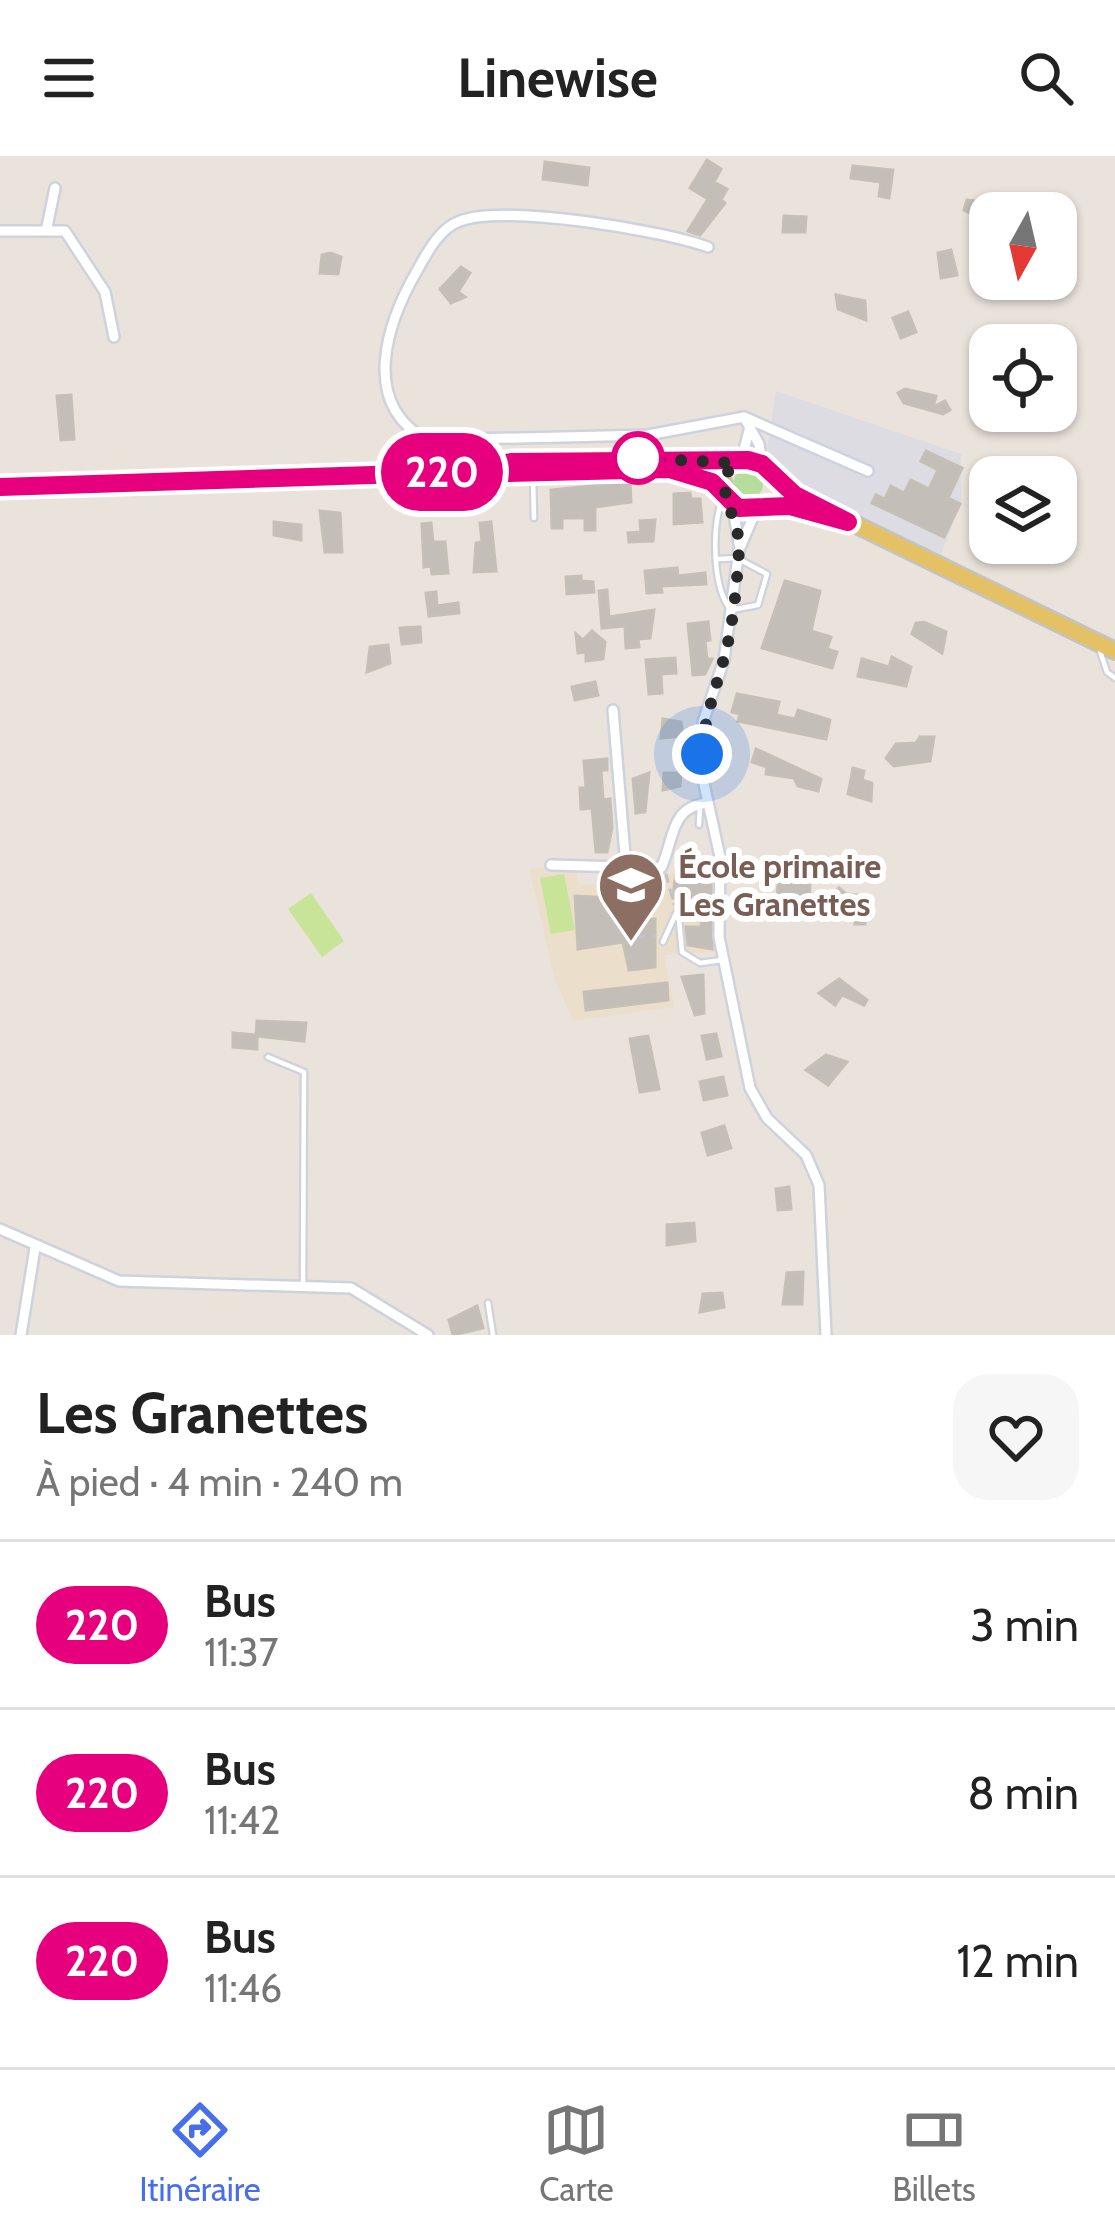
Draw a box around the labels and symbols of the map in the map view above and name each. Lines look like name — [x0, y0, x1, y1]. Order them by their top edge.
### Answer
north arrow — [969, 192, 1077, 300]
line badge: 220 — [373, 433, 511, 511]
unlabelled marker — [613, 433, 663, 483]
your location — [672, 724, 732, 784]
place label: École primaire Les Granettes — [678, 846, 881, 924]
school or university icon: École primaire Les Granettes — [596, 850, 666, 944]

